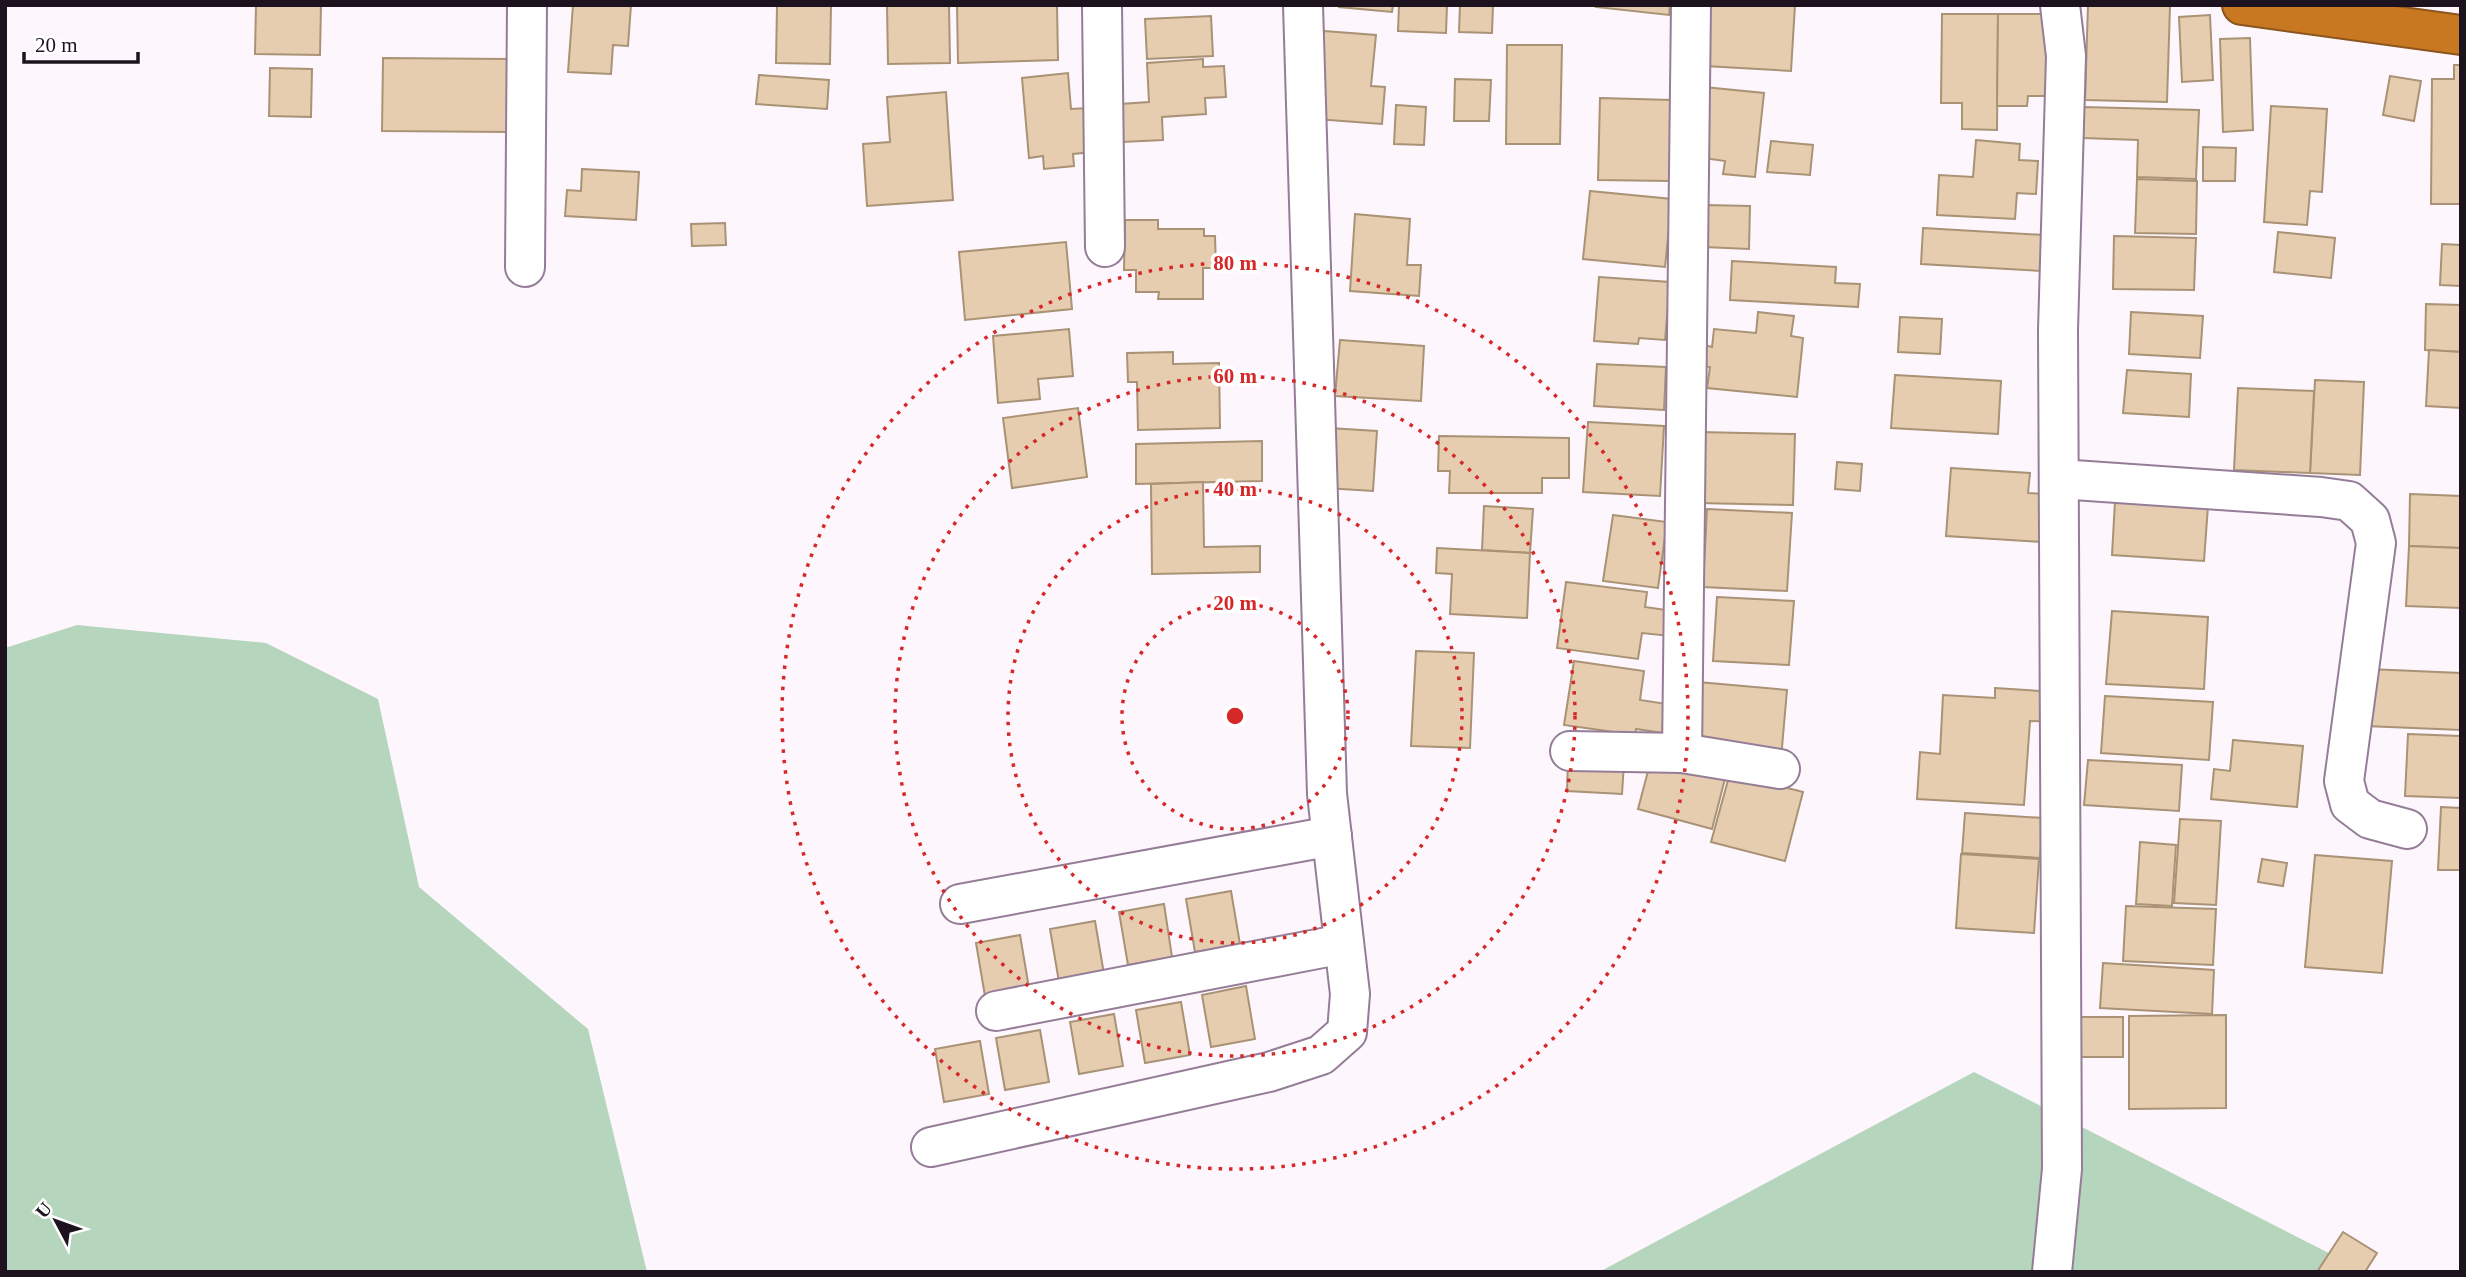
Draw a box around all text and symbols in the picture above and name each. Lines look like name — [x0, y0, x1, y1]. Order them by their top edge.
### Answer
scale bar — [24, 21, 138, 65]
text: 20 m — [35, 33, 78, 57]
text: 80 m — [1213, 251, 1257, 275]
text: 60 m — [1213, 364, 1257, 388]
text: 40 m — [1213, 477, 1257, 501]
text: 20 m — [1213, 591, 1257, 615]
centre of rings — [1223, 704, 1247, 728]
north arrow — [21, 1186, 91, 1256]
text: U — [31, 1198, 56, 1222]

